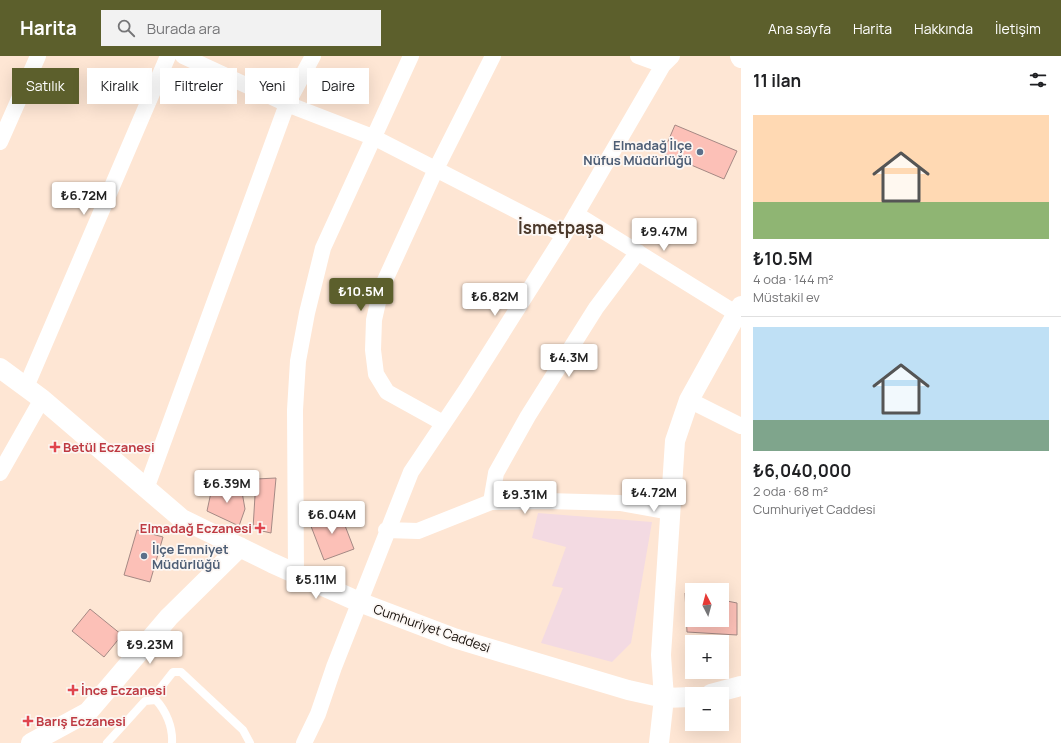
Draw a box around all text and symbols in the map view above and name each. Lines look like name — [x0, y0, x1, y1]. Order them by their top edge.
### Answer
search box — [101, 10, 381, 46]
text: Harita — [20, 15, 77, 41]
icon: search — [115, 17, 137, 39]
text: Burada ara — [147, 18, 220, 39]
text: Ana sayfa — [768, 19, 831, 38]
text: Harita — [853, 19, 892, 38]
text: Hakkında — [914, 19, 973, 38]
text: İletişim — [995, 19, 1041, 38]
chip: Satılık — [12, 68, 79, 104]
chip: Kiralık — [87, 68, 152, 104]
chip: Filtreler — [160, 68, 237, 104]
chip: Yeni — [245, 68, 299, 104]
chip: Daire — [307, 68, 369, 104]
text: 11 ilan — [753, 69, 801, 92]
icon: filters — [1027, 69, 1049, 91]
place label: Elmadağ İlçe Nüfus Müdürlüğü — [583, 136, 692, 169]
icon: home — [865, 141, 937, 213]
marker: Elmadağ İlçe Nüfus Müdürlüğü — [695, 147, 705, 157]
pin: ₺6.72M — [51, 182, 117, 216]
text: ₺6.72M — [61, 186, 107, 204]
district label: İsmetpaşa — [518, 216, 604, 239]
pin: ₺9.47M — [631, 218, 697, 252]
text: ₺9.47M — [641, 222, 687, 240]
text: ₺10.5M — [753, 247, 813, 270]
text: 4 oda · 144 m² — [753, 270, 833, 288]
pin: ₺10.5M — [328, 278, 394, 312]
text: ₺10.5M — [338, 282, 384, 300]
pin: ₺6.82M — [462, 283, 528, 317]
text: ₺6.82M — [471, 287, 519, 305]
text: Müstakil ev — [753, 288, 820, 306]
pin: ₺4.3M — [541, 344, 597, 378]
text: ₺4.3M — [550, 348, 588, 366]
icon: home — [865, 353, 937, 425]
place label: Betül Eczanesi — [63, 438, 155, 456]
marker: Betül Eczanesi — [50, 442, 60, 452]
text: ₺6,040,000 — [753, 459, 851, 482]
pin: ₺6.39M — [194, 470, 260, 504]
text: ₺6.39M — [203, 474, 251, 492]
pin: ₺4.72M — [621, 479, 687, 513]
pin: ₺9.31M — [492, 481, 558, 515]
text: 2 oda · 68 m² — [753, 482, 828, 500]
text: ₺4.72M — [631, 483, 677, 501]
text: ₺9.31M — [503, 485, 547, 503]
text: Cumhuriyet Caddesi — [753, 500, 876, 518]
pin: ₺6.04M — [299, 501, 365, 535]
text: ₺6.04M — [308, 505, 356, 523]
place label: Elmadağ Eczanesi — [140, 519, 252, 537]
marker: Elmadağ Eczanesi — [255, 523, 265, 533]
place label: İlçe Emniyet Müdürlüğü — [152, 540, 229, 573]
marker: İlçe Emniyet Müdürlüğü — [139, 551, 149, 561]
pin: ₺5.11M — [283, 566, 349, 600]
text: ₺5.11M — [295, 570, 337, 588]
north arrow — [685, 583, 729, 627]
map controls — [685, 583, 729, 731]
street label: Cumhuriyet Caddesi — [371, 600, 493, 656]
pin: ₺9.23M — [117, 631, 183, 665]
text: ₺9.23M — [127, 635, 173, 653]
button: + — [685, 635, 729, 679]
place label: İnce Eczanesi — [81, 681, 166, 699]
marker: İnce Eczanesi — [68, 685, 78, 695]
button: − — [685, 687, 729, 731]
place label: Barış Eczanesi — [36, 712, 126, 730]
marker: Barış Eczanesi — [23, 716, 33, 726]

